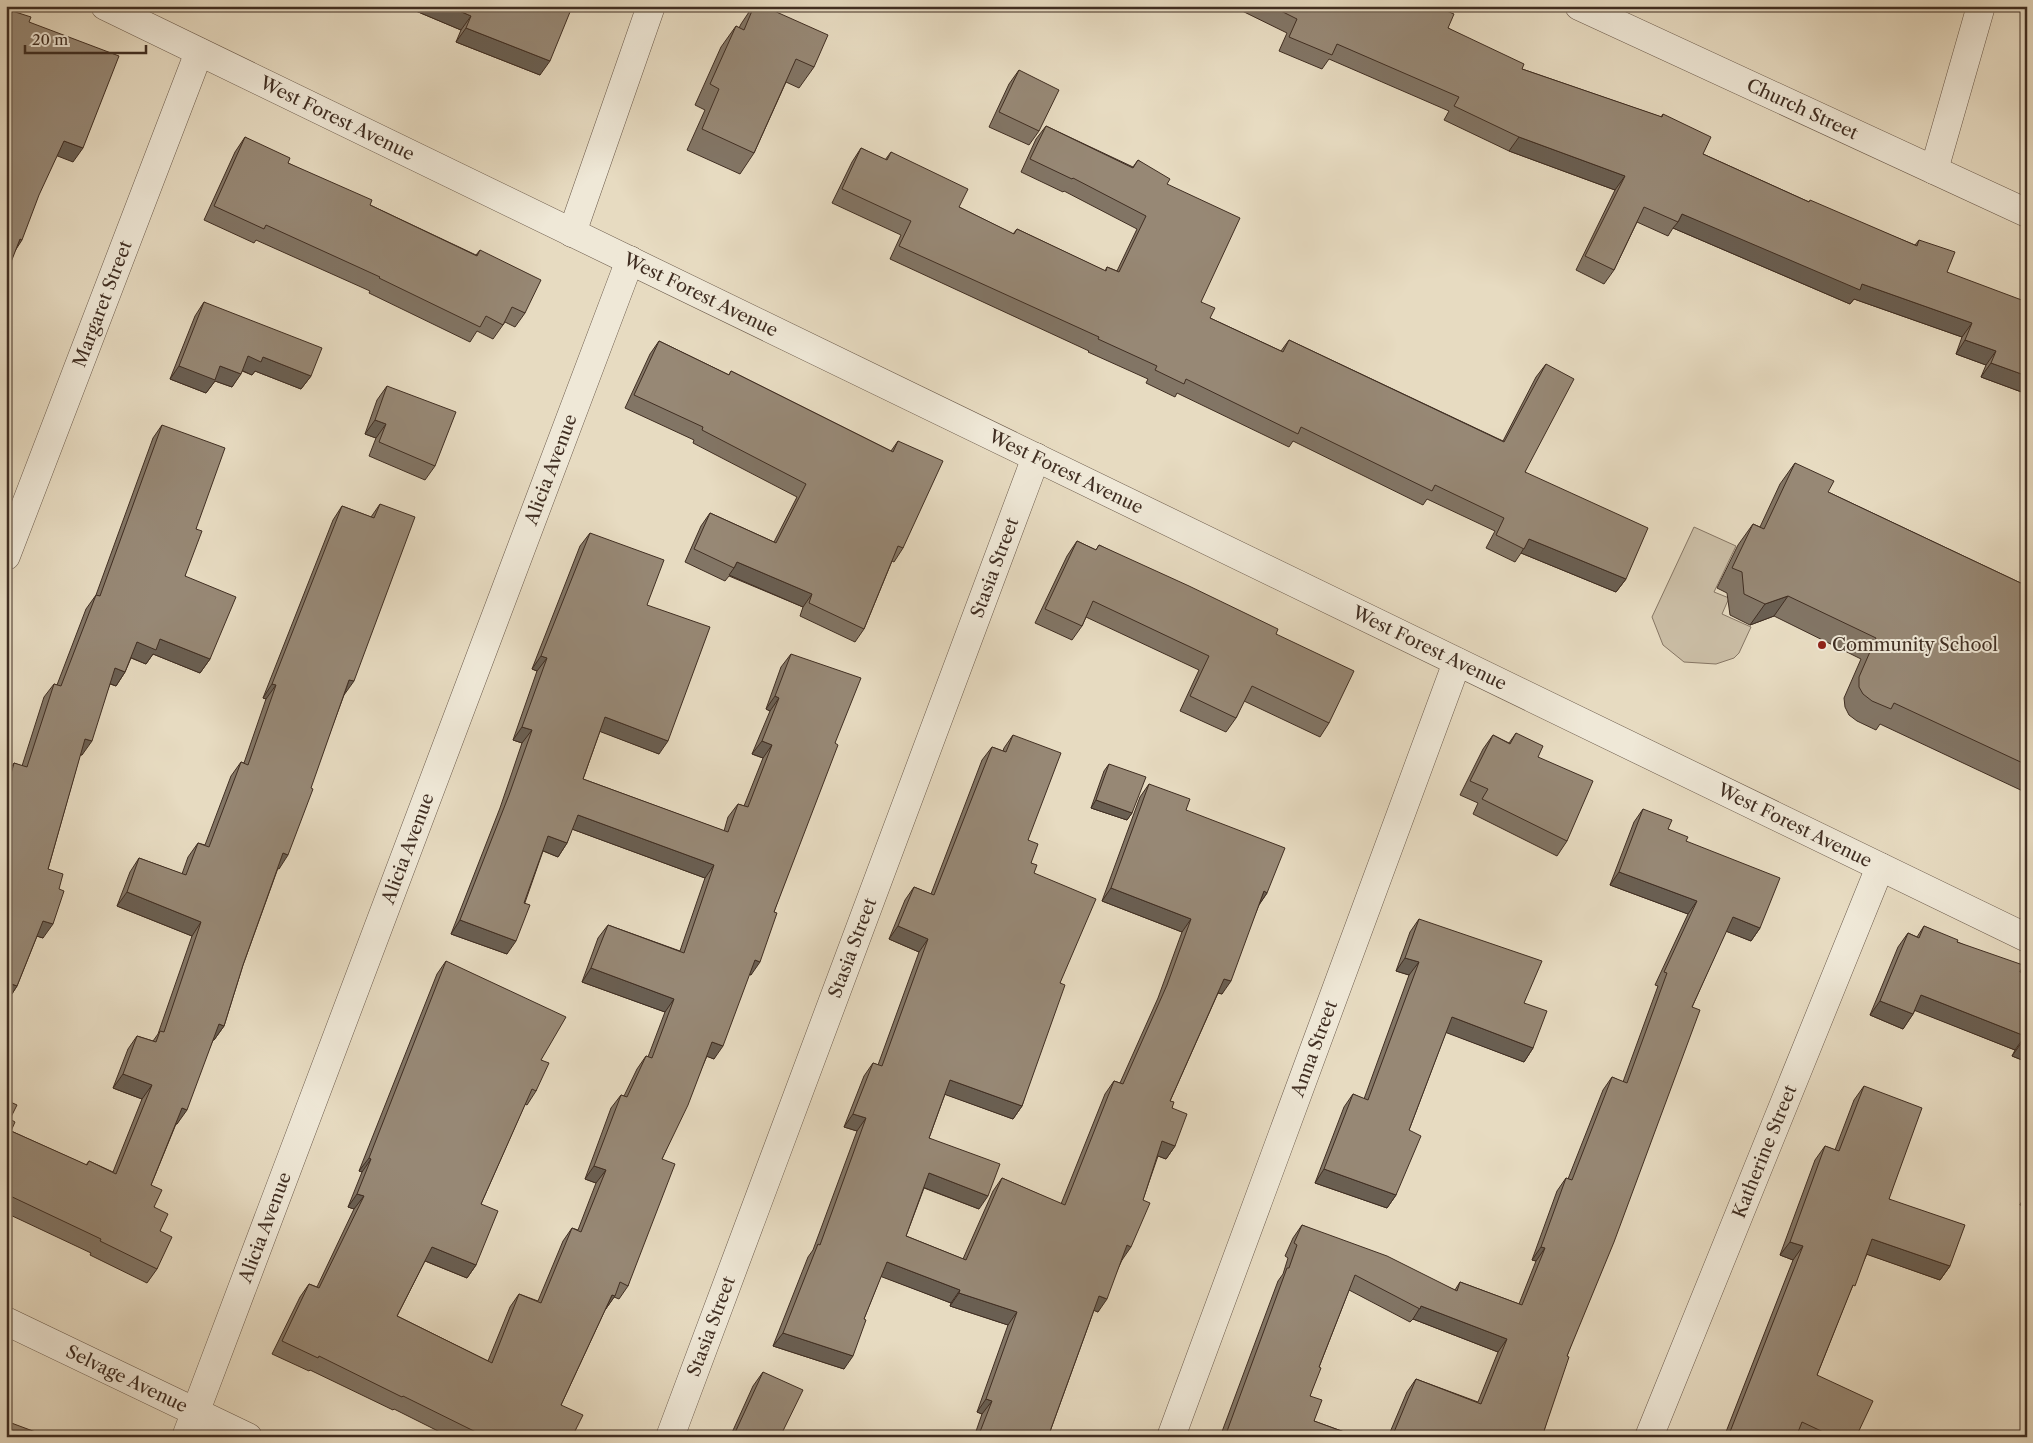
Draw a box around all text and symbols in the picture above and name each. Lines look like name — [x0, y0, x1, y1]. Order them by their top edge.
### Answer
scale bar — [25, 22, 146, 54]
text: 20 m — [32, 30, 68, 49]
street label: West Forest Avenue — [255, 71, 418, 165]
street label: Church Street — [1743, 74, 1862, 145]
street label: Margaret Street — [68, 237, 137, 370]
street label: West Forest Avenue — [619, 248, 781, 342]
street label: Alicia Avenue — [520, 411, 582, 529]
street label: West Forest Avenue — [984, 425, 1147, 519]
street label: Stasia Street — [966, 514, 1024, 621]
street label: West Forest Avenue — [1348, 601, 1510, 695]
place label: Community School — [1832, 634, 1998, 656]
marker: Community School — [1816, 639, 1828, 651]
street label: West Forest Avenue — [1713, 778, 1876, 872]
street label: Alicia Avenue — [377, 790, 439, 908]
street label: Stasia Street — [824, 894, 882, 1001]
street label: Anna Street — [1286, 997, 1342, 1101]
street label: Katherine Street — [1728, 1081, 1802, 1221]
street label: Alicia Avenue — [234, 1169, 296, 1287]
street label: Stasia Street — [683, 1273, 740, 1380]
street label: Selvage Avenue — [62, 1340, 191, 1417]

